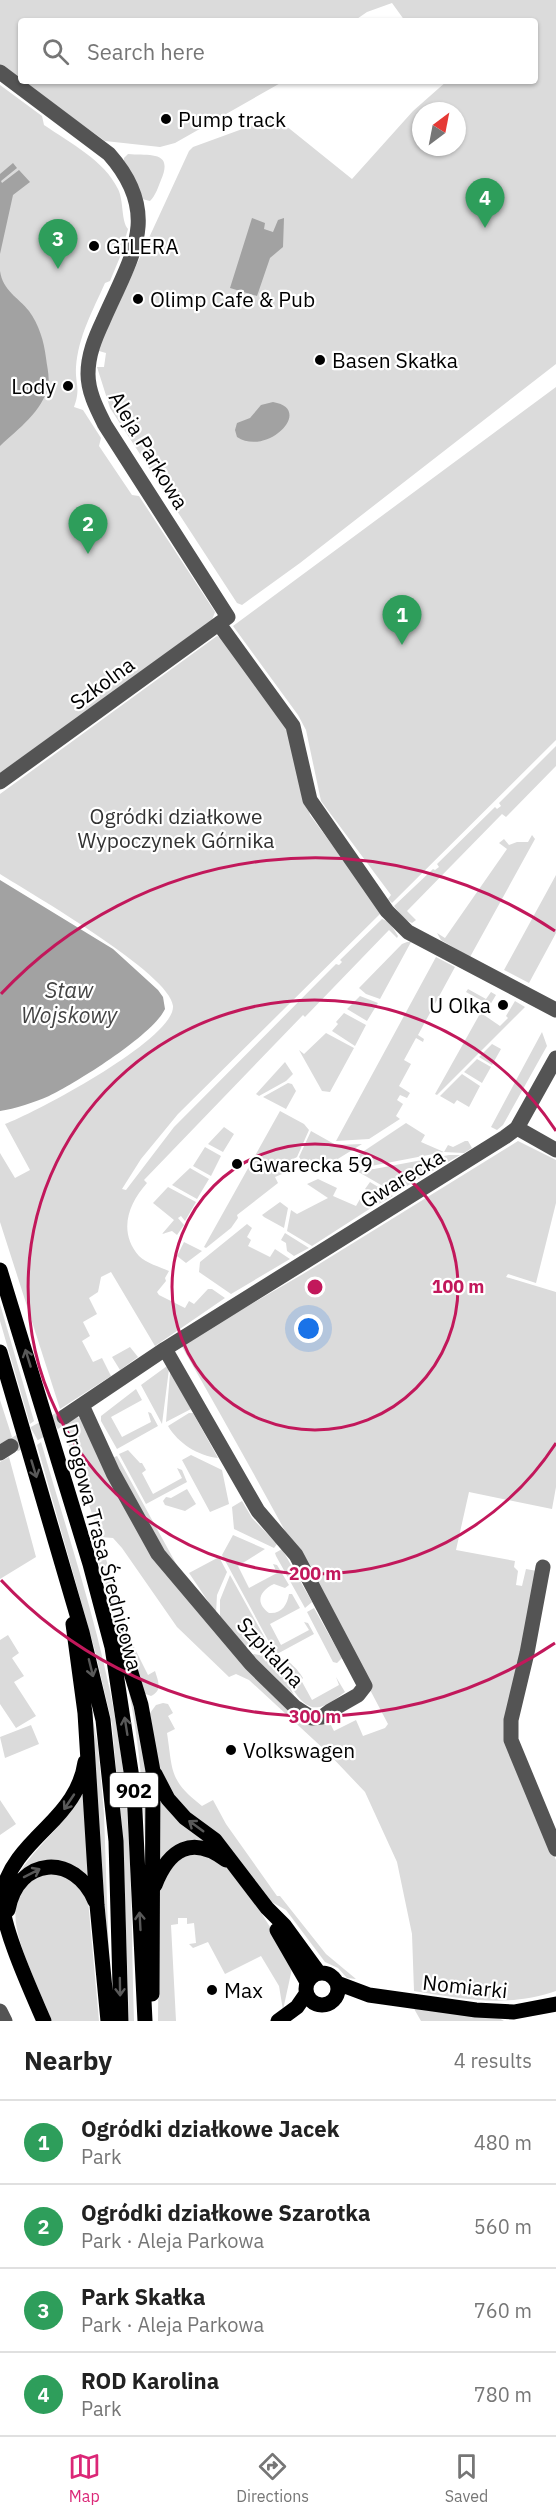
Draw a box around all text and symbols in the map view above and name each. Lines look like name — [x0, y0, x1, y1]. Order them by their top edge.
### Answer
search box — [18, 18, 538, 84]
icon: search — [39, 35, 72, 68]
text: Search here — [87, 37, 205, 66]
north arrow — [412, 102, 466, 156]
place label: Pump track — [178, 105, 286, 133]
marker: Pump track — [159, 112, 173, 126]
pin: 4 — [466, 178, 504, 228]
pin: 3 — [38, 220, 78, 269]
place label: GILERA — [106, 232, 179, 260]
marker: GILERA — [87, 239, 101, 253]
place label: Olimp Cafe & Pub — [150, 285, 315, 313]
marker: Olimp Cafe & Pub — [131, 292, 145, 306]
place label: Basen Skałka — [332, 346, 458, 374]
marker: Basen Skałka — [313, 353, 327, 367]
place label: Lody — [11, 372, 57, 400]
marker: Lody — [61, 379, 75, 393]
street label: Aleja Parkowa — [103, 386, 195, 514]
pin: 2 — [68, 504, 107, 554]
pin: 1 — [382, 596, 422, 645]
street label: Szkolna — [64, 650, 140, 716]
park label: Ogródki działkowe Wypoczynek Górnika — [78, 802, 274, 854]
water label: Staw Wojskowy — [21, 975, 118, 1029]
place label: U Olka — [429, 991, 491, 1019]
marker: U Olka — [496, 998, 510, 1012]
street label: Gwarecka — [355, 1142, 449, 1214]
place label: Gwarecka 59 — [249, 1150, 373, 1178]
marker: Gwarecka 59 — [230, 1157, 244, 1171]
text: 100 m — [432, 1275, 484, 1298]
centre of rings — [305, 1277, 325, 1297]
your location — [294, 1314, 323, 1343]
one-way arrow — [22, 1348, 33, 1367]
street label: Drogowa Trasa Średnicowa — [57, 1421, 149, 1673]
one-way arrow — [29, 1460, 40, 1479]
text: 200 m — [289, 1562, 341, 1585]
street label: Szpitalna — [231, 1611, 311, 1693]
one-way arrow — [86, 1658, 97, 1677]
text: 300 m — [289, 1705, 341, 1728]
one-way arrow — [120, 1717, 131, 1737]
place label: Volkswagen — [243, 1736, 355, 1764]
marker: Volkswagen — [224, 1743, 238, 1757]
road number: 902 — [110, 1773, 158, 1807]
one-way arrow — [63, 1793, 75, 1810]
one-way arrow — [188, 1819, 204, 1832]
one-way arrow — [23, 1867, 41, 1879]
one-way arrow — [135, 1911, 146, 1931]
street label: Nomiarki — [421, 1968, 509, 2004]
one-way arrow — [114, 1976, 125, 1996]
place label: Max — [224, 1976, 263, 2004]
marker: Max — [205, 1983, 219, 1997]
text: Nearby — [24, 2043, 112, 2077]
text: 4 results — [454, 2047, 532, 2074]
text: Ogródki działkowe Jacek — [81, 2114, 339, 2143]
text: 1 — [38, 2129, 50, 2156]
text: 480 m — [474, 2129, 532, 2156]
text: Park — [81, 2143, 121, 2170]
text: Ogródki działkowe Szarotka — [81, 2198, 371, 2227]
text: 2 — [38, 2213, 50, 2240]
text: 560 m — [474, 2213, 532, 2240]
text: Park · Aleja Parkowa — [81, 2227, 264, 2254]
text: Park Skałka — [81, 2282, 205, 2311]
text: 3 — [38, 2297, 50, 2324]
text: 760 m — [474, 2297, 532, 2324]
text: Park · Aleja Parkowa — [81, 2311, 264, 2338]
text: ROD Karolina — [81, 2366, 219, 2395]
text: 4 — [38, 2381, 50, 2408]
text: 780 m — [474, 2381, 532, 2408]
text: Park — [81, 2395, 121, 2422]
tab: Map — [68, 2450, 101, 2506]
tab: Directions — [236, 2450, 309, 2506]
tab: Saved — [445, 2450, 488, 2506]

